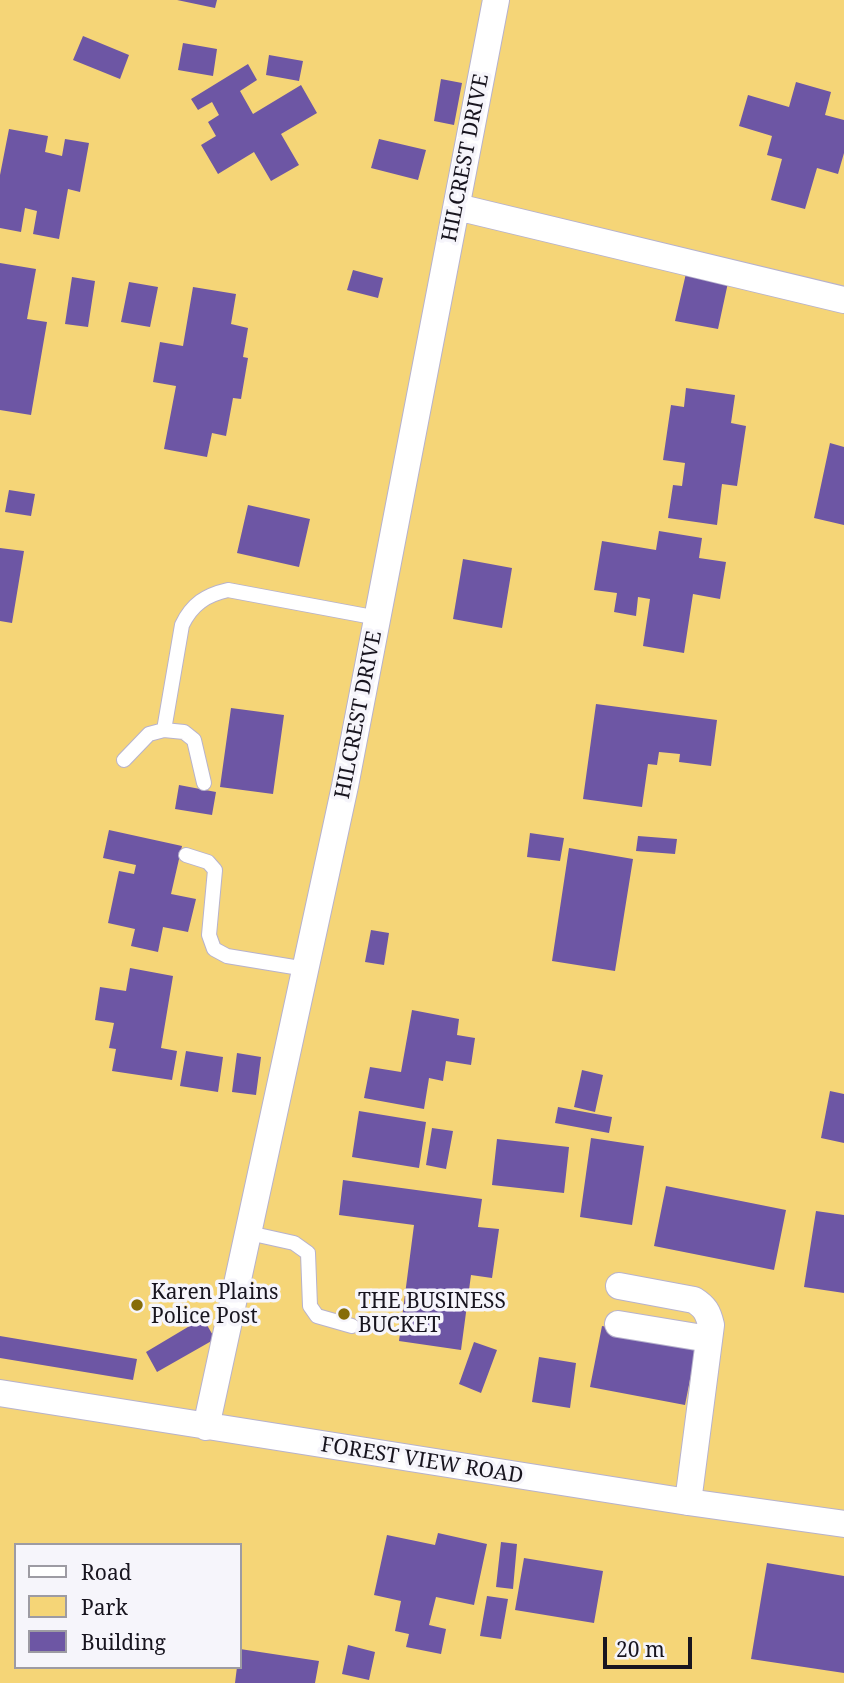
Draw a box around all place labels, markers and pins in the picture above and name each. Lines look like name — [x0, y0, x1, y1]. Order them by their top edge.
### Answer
place label: Karen Plains Police Post — [151, 1280, 278, 1330]
place label: THE BUSINESS BUCKET — [358, 1289, 506, 1339]
marker: Karen Plains Police Post — [129, 1297, 145, 1313]
marker: THE BUSINESS BUCKET — [336, 1306, 352, 1322]

